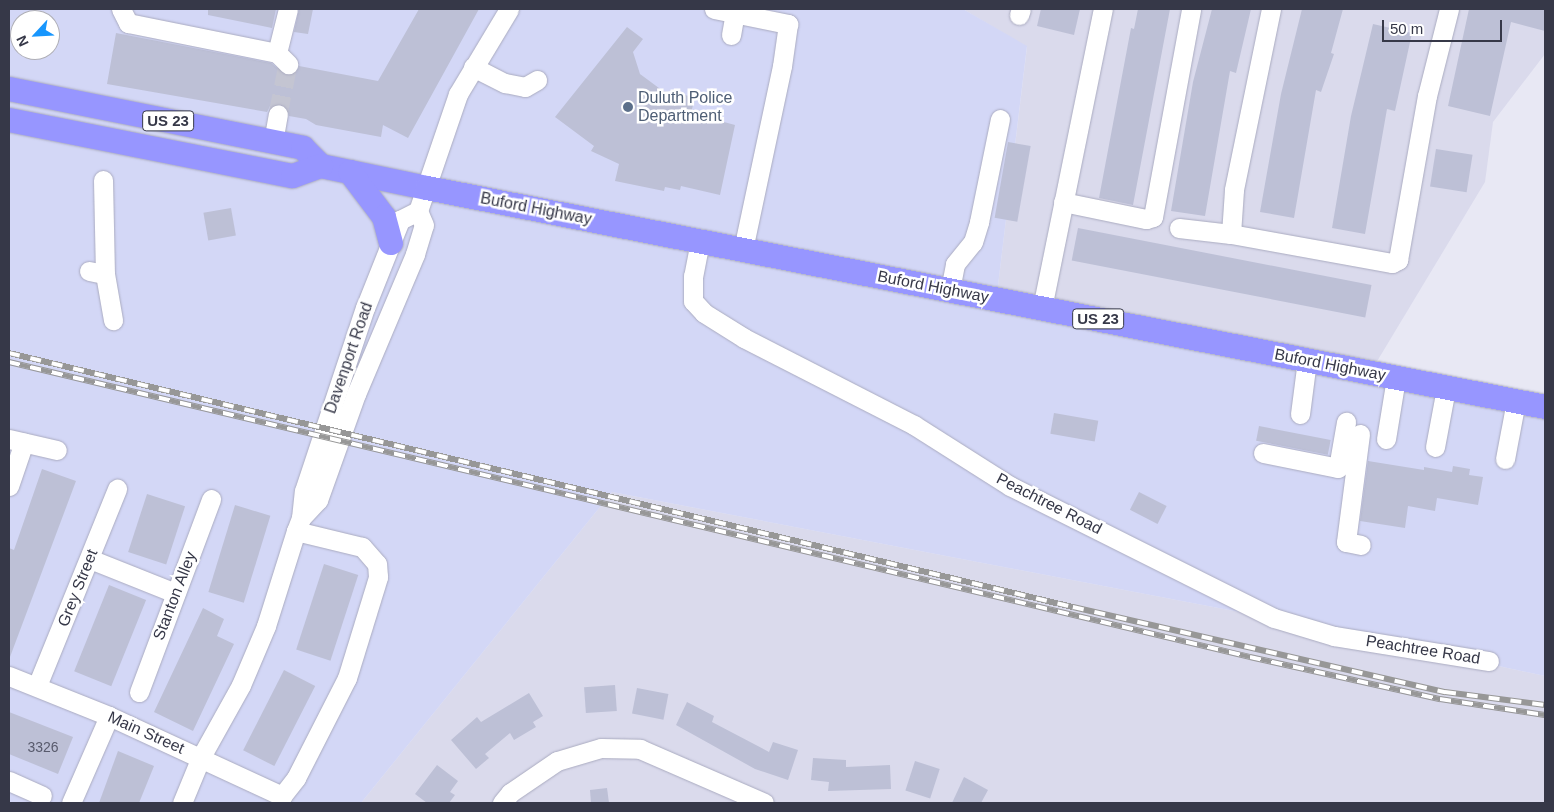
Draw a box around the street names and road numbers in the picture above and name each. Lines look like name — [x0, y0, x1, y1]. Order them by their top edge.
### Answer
road number: US 23 — [142, 108, 194, 134]
street label: Buford Highway — [479, 189, 593, 229]
street label: Buford Highway — [876, 267, 990, 307]
street label: Davenport Road — [321, 300, 377, 416]
road number: US 23 — [1072, 306, 1124, 332]
street label: Buford Highway — [1273, 345, 1387, 385]
street label: Peachtree Road — [993, 469, 1105, 539]
street label: Grey Street — [54, 546, 102, 630]
street label: Stanton Alley — [149, 549, 201, 643]
street label: Peachtree Road — [1364, 631, 1482, 669]
street label: Main Street — [105, 708, 187, 758]

